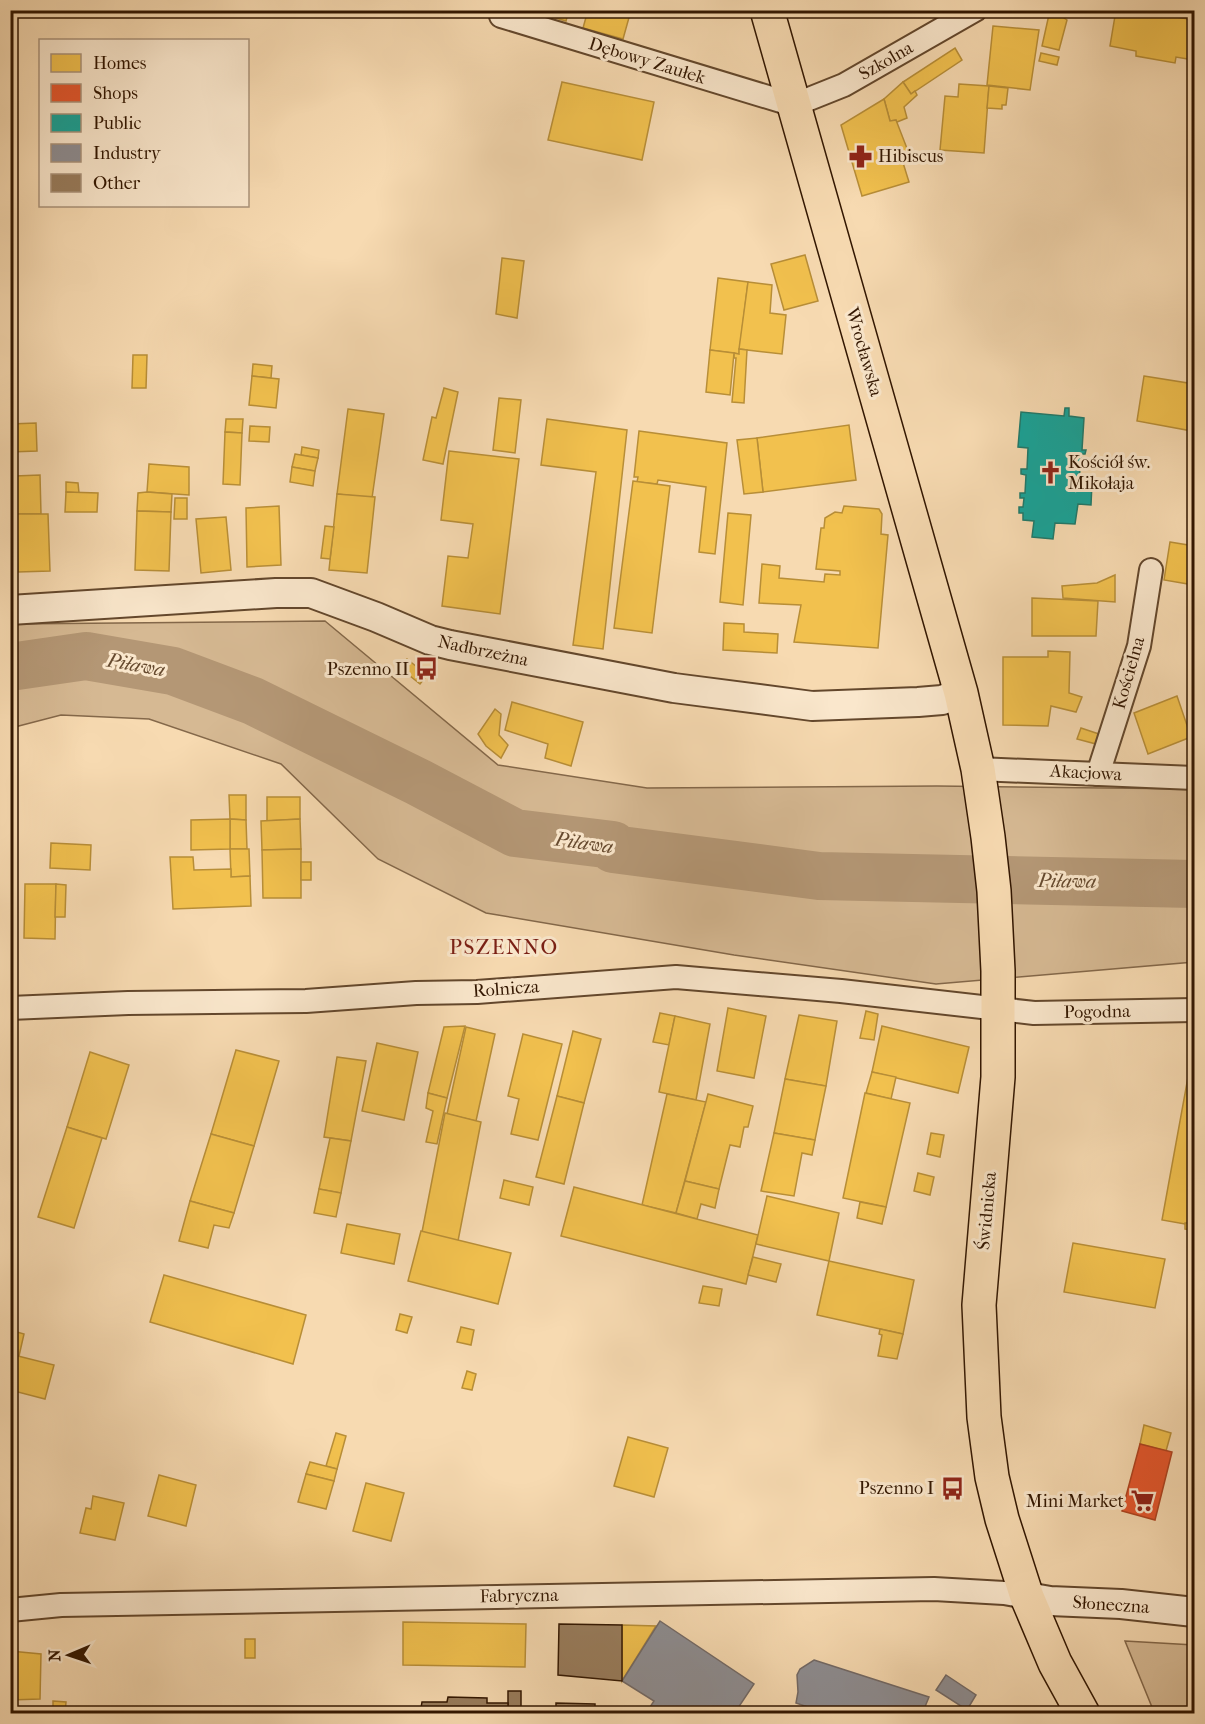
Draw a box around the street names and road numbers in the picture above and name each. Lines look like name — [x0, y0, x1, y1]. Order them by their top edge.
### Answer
street label: Dębowy Zaułek — [586, 33, 709, 89]
street label: Szkolna — [855, 37, 917, 85]
street label: Wrocławska — [841, 304, 887, 400]
street label: Nadbrzeżna — [436, 631, 531, 671]
street label: Kościelna — [1109, 634, 1150, 712]
street label: Akacjowa — [1049, 761, 1123, 785]
street label: Rolnicza — [472, 976, 541, 1002]
street label: Pogodna — [1063, 1001, 1131, 1023]
street label: Świdnicka — [972, 1170, 1001, 1251]
street label: Fabryczna — [479, 1585, 559, 1607]
street label: Słoneczna — [1072, 1592, 1151, 1618]

